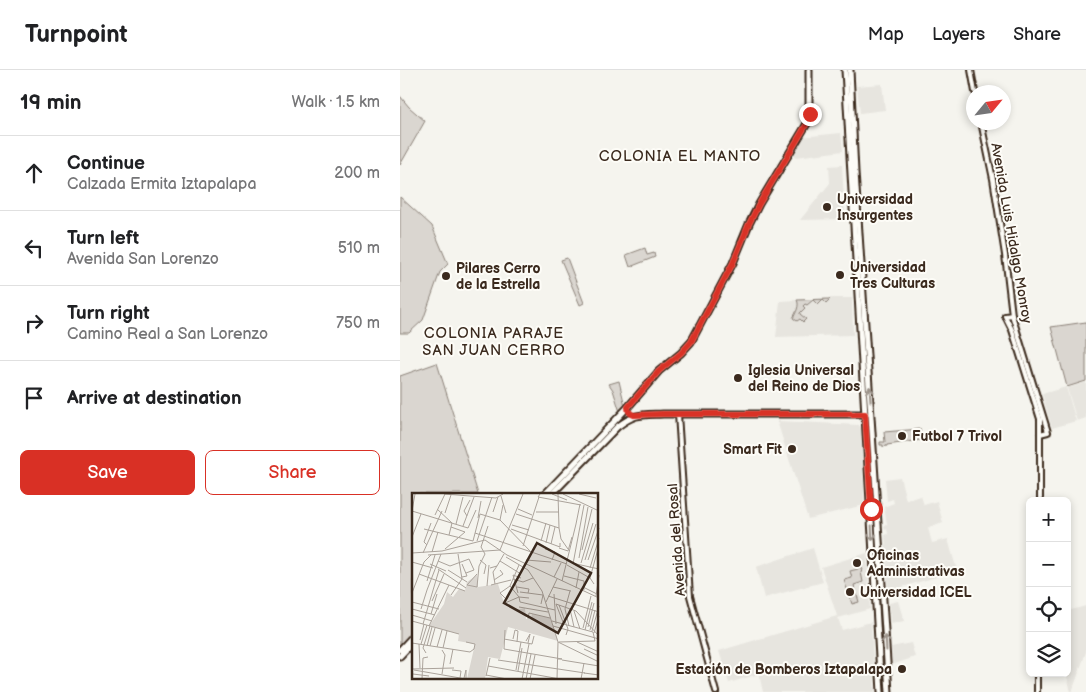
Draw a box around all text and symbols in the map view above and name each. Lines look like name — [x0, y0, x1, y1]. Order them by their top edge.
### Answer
text: Turnpoint — [25, 20, 128, 49]
text: Map — [868, 24, 904, 45]
text: Layers — [932, 24, 985, 45]
text: Share — [1013, 24, 1061, 45]
north arrow — [966, 85, 1011, 130]
text: 19 min — [20, 90, 82, 115]
text: Walk · 1.5 km — [292, 93, 380, 112]
route end — [799, 103, 822, 126]
street label: Avenida Luis Hidalgo Monroy — [987, 142, 1036, 325]
district label: COLONIA EL MANTO — [599, 147, 761, 166]
text: Continue — [67, 152, 145, 175]
icon: ahead — [20, 159, 48, 187]
text: 200 m — [334, 164, 380, 183]
text: Calzada Ermita Iztapalapa — [67, 175, 256, 194]
place label: Universidad Insurgentes — [837, 191, 913, 224]
marker: Universidad Insurgentes — [821, 201, 833, 213]
text: Turn left — [67, 227, 139, 250]
icon: left — [20, 234, 48, 262]
text: 510 m — [338, 239, 380, 258]
text: Avenida San Lorenzo — [67, 250, 219, 269]
place label: Universidad Tres Culturas — [850, 259, 935, 292]
place label: Pilares Cerro de la Estrella — [456, 260, 541, 293]
marker: Universidad Tres Culturas — [834, 269, 846, 281]
marker: Pilares Cerro de la Estrella — [440, 270, 452, 282]
text: Turn right — [67, 302, 150, 325]
icon: right — [20, 309, 48, 337]
text: 750 m — [336, 314, 380, 333]
district label: COLONIA PARAJE SAN JUAN CERRO — [422, 324, 566, 360]
text: Camino Real a San Lorenzo — [67, 325, 268, 344]
place label: Iglesia Universal del Reino de Dios — [748, 362, 860, 395]
marker: Iglesia Universal del Reino de Dios — [732, 372, 744, 384]
icon: arrive — [20, 384, 48, 412]
one-way arrow — [866, 386, 875, 402]
text: Arrive at destination — [67, 387, 242, 410]
place label: Futbol 7 Trivol — [912, 428, 1002, 445]
marker: Futbol 7 Trivol — [896, 430, 908, 442]
place label: Smart Fit — [723, 441, 782, 458]
marker: Smart Fit — [786, 443, 798, 455]
button: Save — [20, 450, 195, 495]
button: Share — [205, 450, 380, 495]
street label: Avenida del Rosal — [664, 483, 689, 597]
inset map — [412, 493, 599, 680]
map controls — [1026, 497, 1071, 677]
button: + — [1026, 497, 1071, 542]
route start — [860, 498, 883, 521]
one-way arrow — [868, 525, 877, 541]
button: − — [1026, 542, 1071, 587]
place label: Oficinas Administrativas — [866, 547, 965, 580]
marker: Oficinas Administrativas — [851, 557, 863, 569]
place label: Universidad ICEL — [860, 584, 972, 601]
marker: Universidad ICEL — [844, 586, 856, 598]
button: locate — [1026, 587, 1071, 632]
button: layers — [1026, 632, 1071, 677]
one-way arrow — [881, 636, 890, 652]
place label: Estación de Bomberos Iztapalapa — [676, 661, 892, 678]
marker: Estación de Bomberos Iztapalapa — [896, 663, 908, 675]

